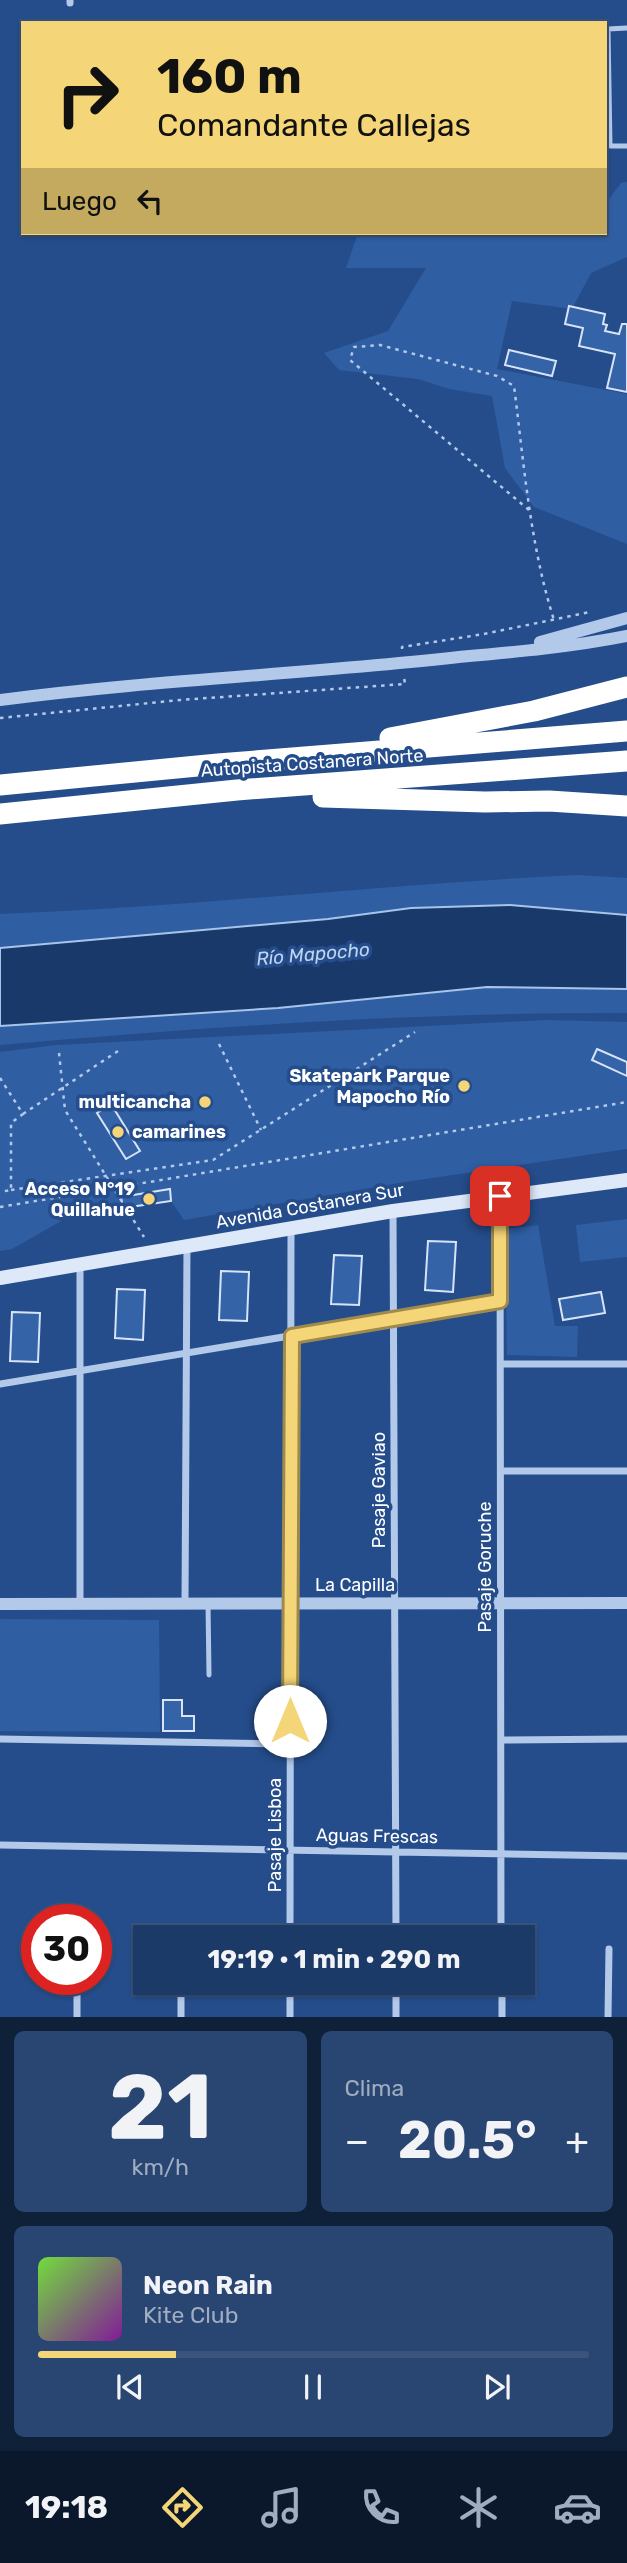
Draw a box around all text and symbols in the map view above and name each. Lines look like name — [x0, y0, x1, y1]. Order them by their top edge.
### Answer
text: 160 m — [157, 47, 302, 105]
icon: right — [42, 49, 133, 140]
text: Comandante Callejas — [157, 106, 471, 144]
icon: left — [131, 182, 169, 220]
text: Luego — [42, 186, 117, 217]
street label: Autopista Costanera Norte — [200, 744, 424, 782]
water label: Río Mapocho — [255, 938, 371, 970]
place label: Skatepark Parque Mapocho Río — [289, 1065, 450, 1108]
marker: Skatepark Parque Mapocho Río — [456, 1078, 472, 1094]
place label: multicancha — [79, 1091, 191, 1113]
marker: multicancha — [197, 1094, 213, 1110]
place label: camarines — [132, 1121, 226, 1143]
marker: camarines — [110, 1124, 126, 1140]
pin — [470, 1166, 530, 1226]
icon: arrive — [481, 1177, 519, 1215]
place label: Acceso N°19 Quillahue — [25, 1178, 135, 1221]
street label: Avenida Costanera Sur — [214, 1179, 406, 1233]
marker: Acceso N°19 Quillahue — [141, 1191, 157, 1207]
street label: Pasaje Gaviao — [368, 1432, 390, 1548]
street label: Pasaje Goruche — [474, 1502, 496, 1632]
street label: La Capilla — [315, 1574, 395, 1596]
position arrow — [253, 1684, 327, 1758]
street label: Pasaje Lisboa — [264, 1778, 286, 1892]
street label: Aguas Frescas — [316, 1824, 438, 1848]
speed limit sign: 30 — [21, 1904, 112, 1995]
text: 19:19 · 1 min · 290 m — [207, 1944, 461, 1975]
text: 21 — [108, 2053, 212, 2161]
text: Clima — [345, 2074, 404, 2102]
text: 20.5° — [398, 2109, 537, 2171]
text: − — [345, 2118, 369, 2164]
text: + — [565, 2118, 589, 2164]
text: km/h — [132, 2153, 189, 2181]
text: Neon Rain — [143, 2270, 273, 2301]
text: Kite Club — [143, 2301, 238, 2329]
icon: previous — [111, 2368, 149, 2406]
icon: pause — [294, 2368, 332, 2406]
icon: next — [478, 2368, 516, 2406]
icon: directions — [158, 2483, 207, 2532]
icon: music — [257, 2483, 306, 2532]
icon: phone — [356, 2483, 405, 2532]
icon: climate — [454, 2483, 503, 2532]
icon: car — [553, 2483, 602, 2532]
text: 19:18 — [25, 2488, 108, 2526]

